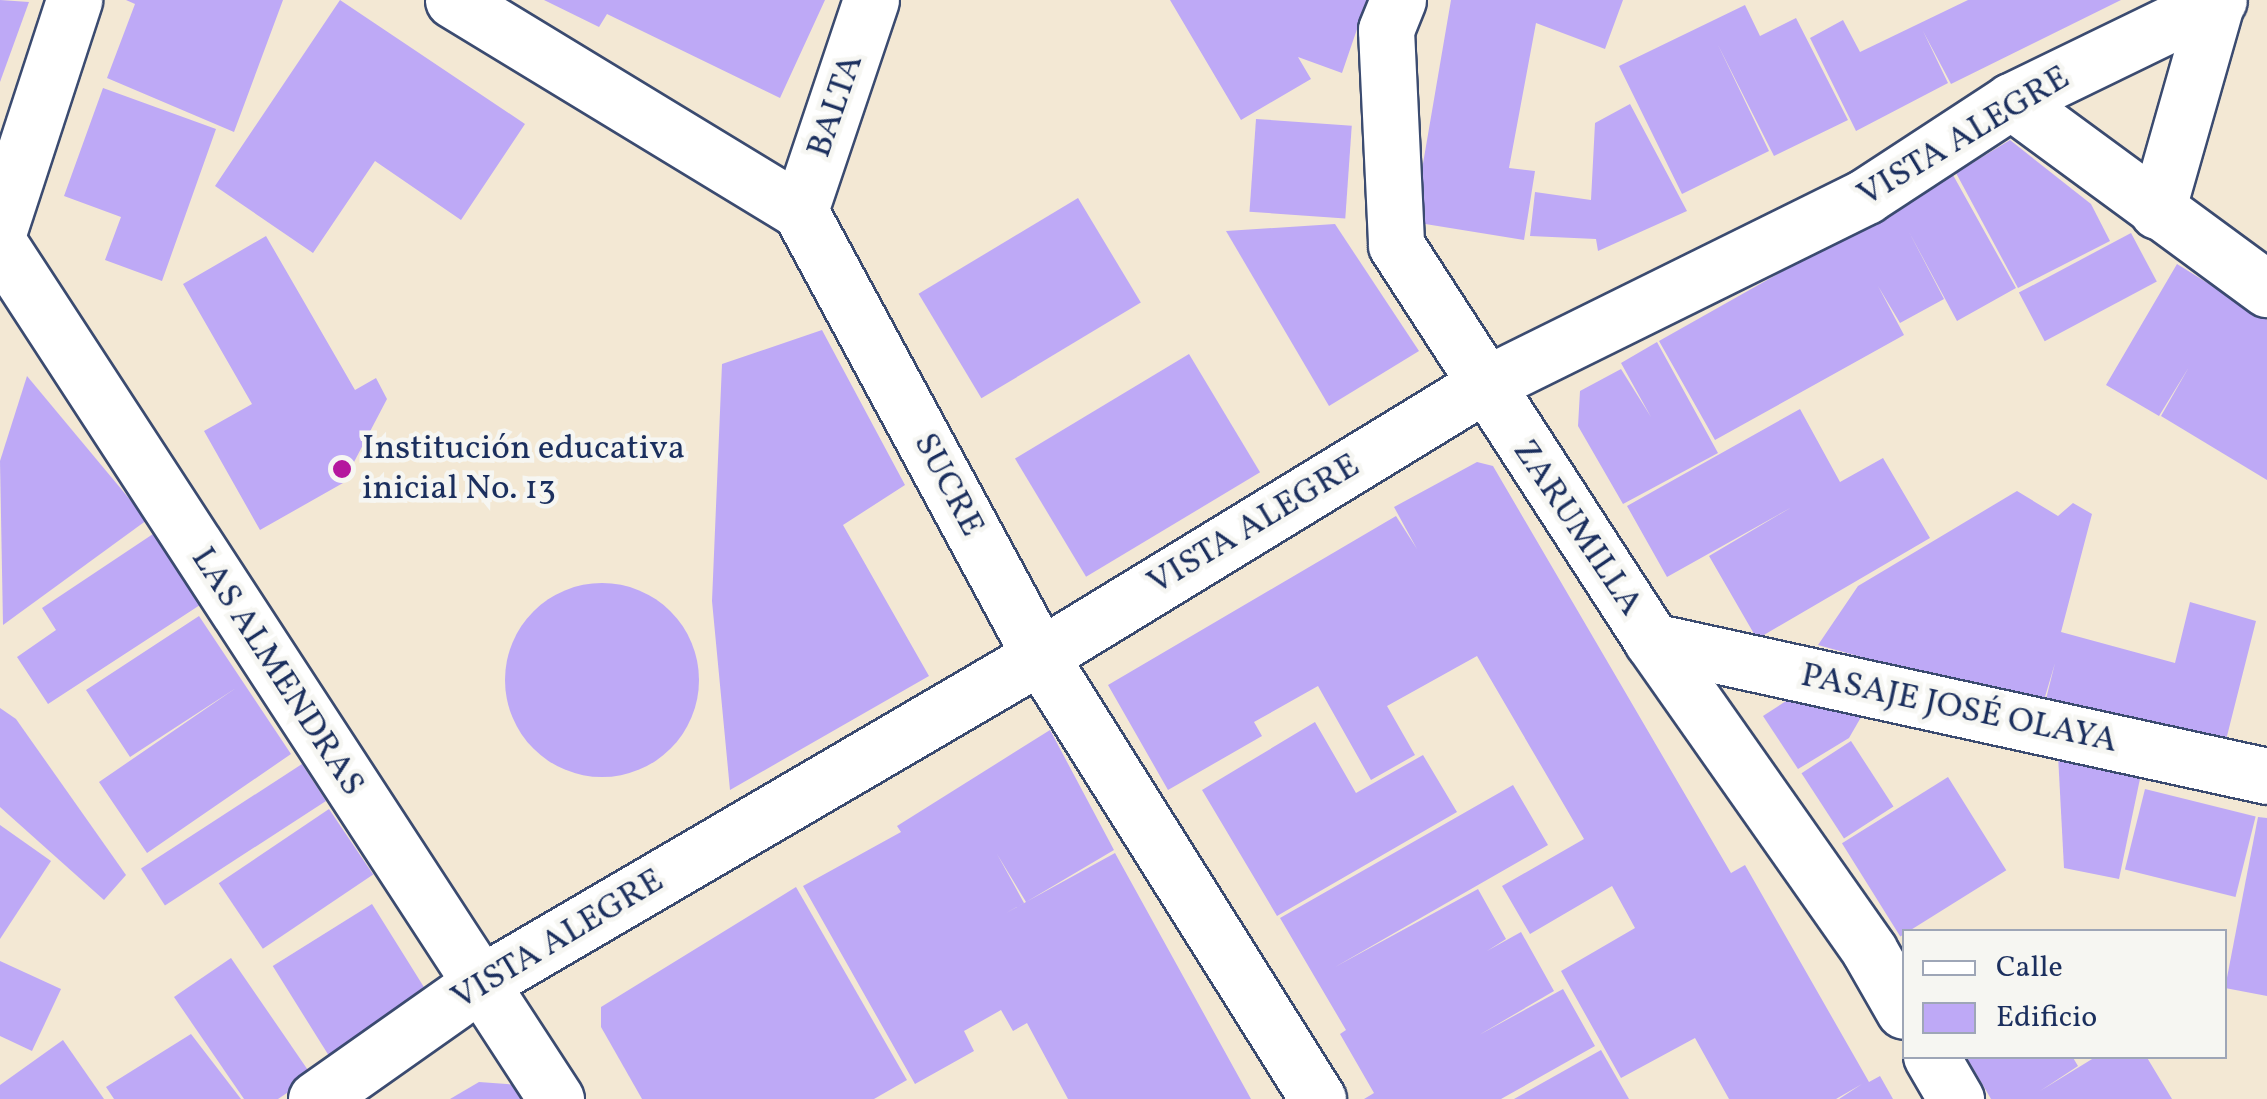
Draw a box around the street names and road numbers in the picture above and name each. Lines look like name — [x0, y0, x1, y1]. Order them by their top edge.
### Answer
street label: BALTA — [799, 49, 873, 163]
street label: VISTA ALEGRE — [1850, 57, 2078, 217]
street label: SUCRE — [903, 426, 993, 544]
street label: ZARUMILLA — [1503, 432, 1651, 624]
street label: VISTA ALEGRE — [1140, 445, 1368, 605]
street label: LAS ALMENDRAS — [181, 540, 373, 804]
street label: PASAJE JOSÉ OLAYA — [1797, 655, 2121, 763]
street label: VISTA ALEGRE — [444, 860, 672, 1020]

